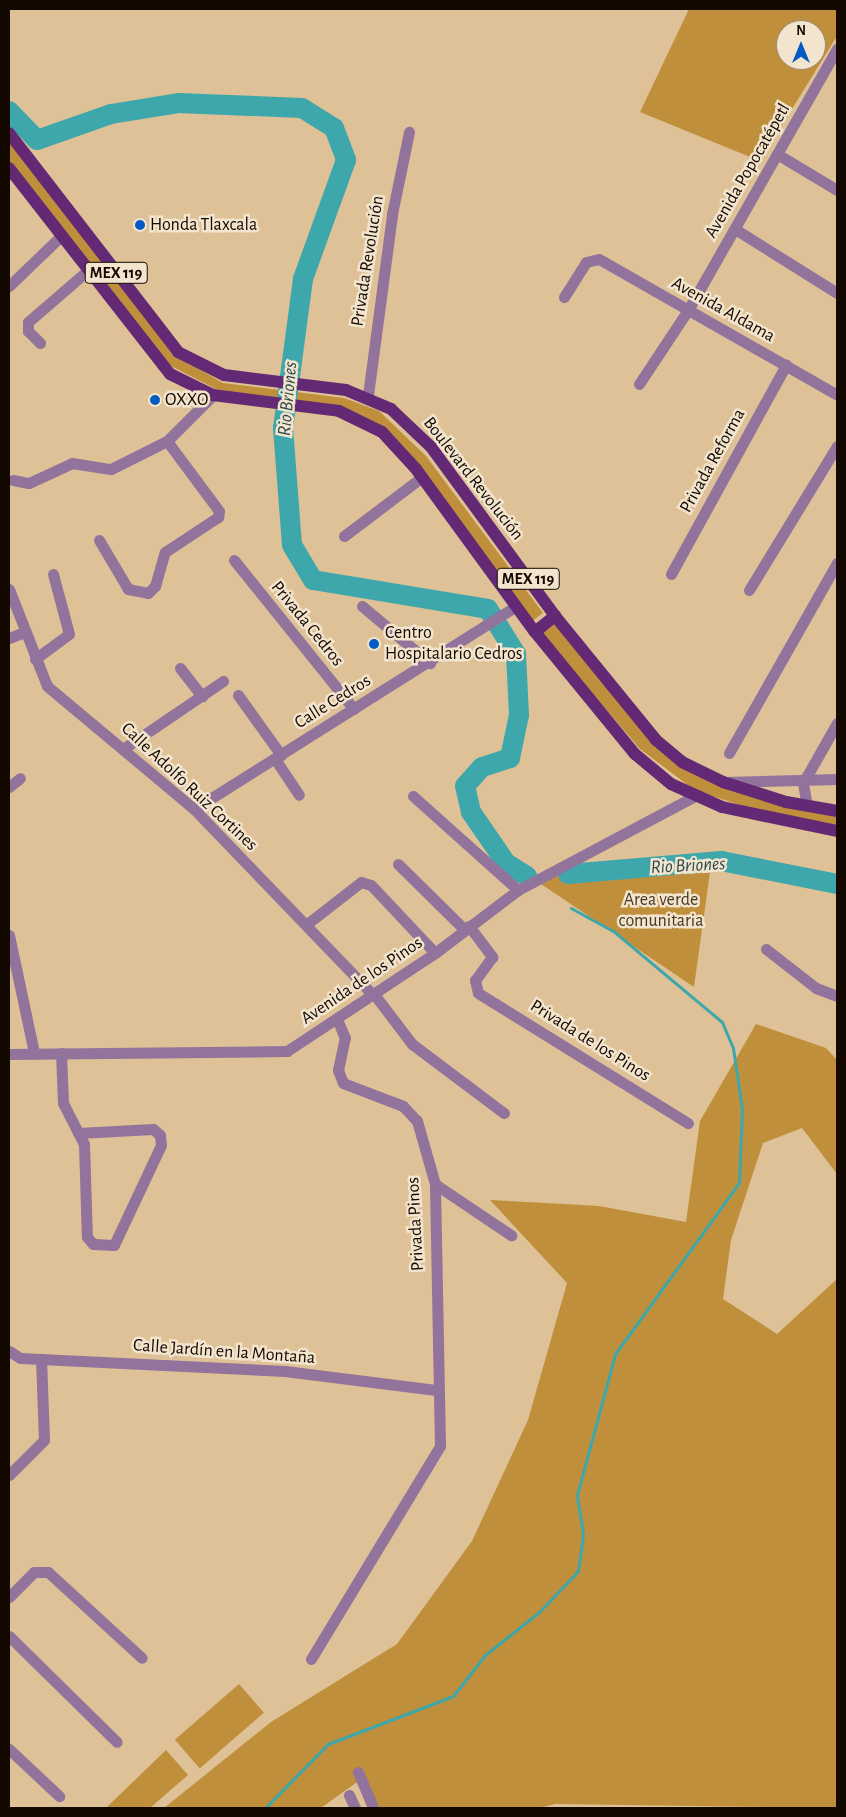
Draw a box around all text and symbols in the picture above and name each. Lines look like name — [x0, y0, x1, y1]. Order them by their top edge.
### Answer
north arrow — [776, 20, 826, 70]
text: N — [796, 24, 806, 38]
street label: Avenida Popocatépetl — [701, 100, 795, 242]
street label: Privada Revolución — [347, 194, 389, 328]
place label: Honda Tlaxcala — [150, 214, 257, 236]
marker: Honda Tlaxcala — [134, 219, 146, 231]
road number: MEX 119 — [84, 260, 148, 286]
street label: Avenida Aldama — [667, 273, 779, 347]
water label: Rio Briones — [273, 361, 303, 437]
place label: OXXO — [165, 389, 208, 411]
marker: OXXO — [149, 394, 161, 406]
street label: Privada Reforma — [676, 405, 750, 517]
street label: Boulevard Revolución — [418, 413, 528, 545]
road number: MEX 119 — [496, 566, 560, 592]
street label: Privada Cedros — [266, 577, 348, 671]
place label: Centro Hospitalario Cedros — [385, 623, 523, 666]
marker: Centro Hospitalario Cedros — [367, 637, 381, 651]
street label: Calle Cedros — [291, 670, 375, 734]
street label: Calle Adolfo Ruiz Cortines — [116, 718, 262, 856]
water label: Rio Briones — [650, 853, 726, 879]
park label: Area verde comunitaria — [619, 890, 703, 932]
street label: Avenida de los Pinos — [297, 932, 427, 1030]
street label: Privada de los Pinos — [526, 995, 654, 1087]
street label: Privada Pinos — [403, 1177, 429, 1271]
street label: Calle Jardín en la Montaña — [132, 1335, 316, 1369]

